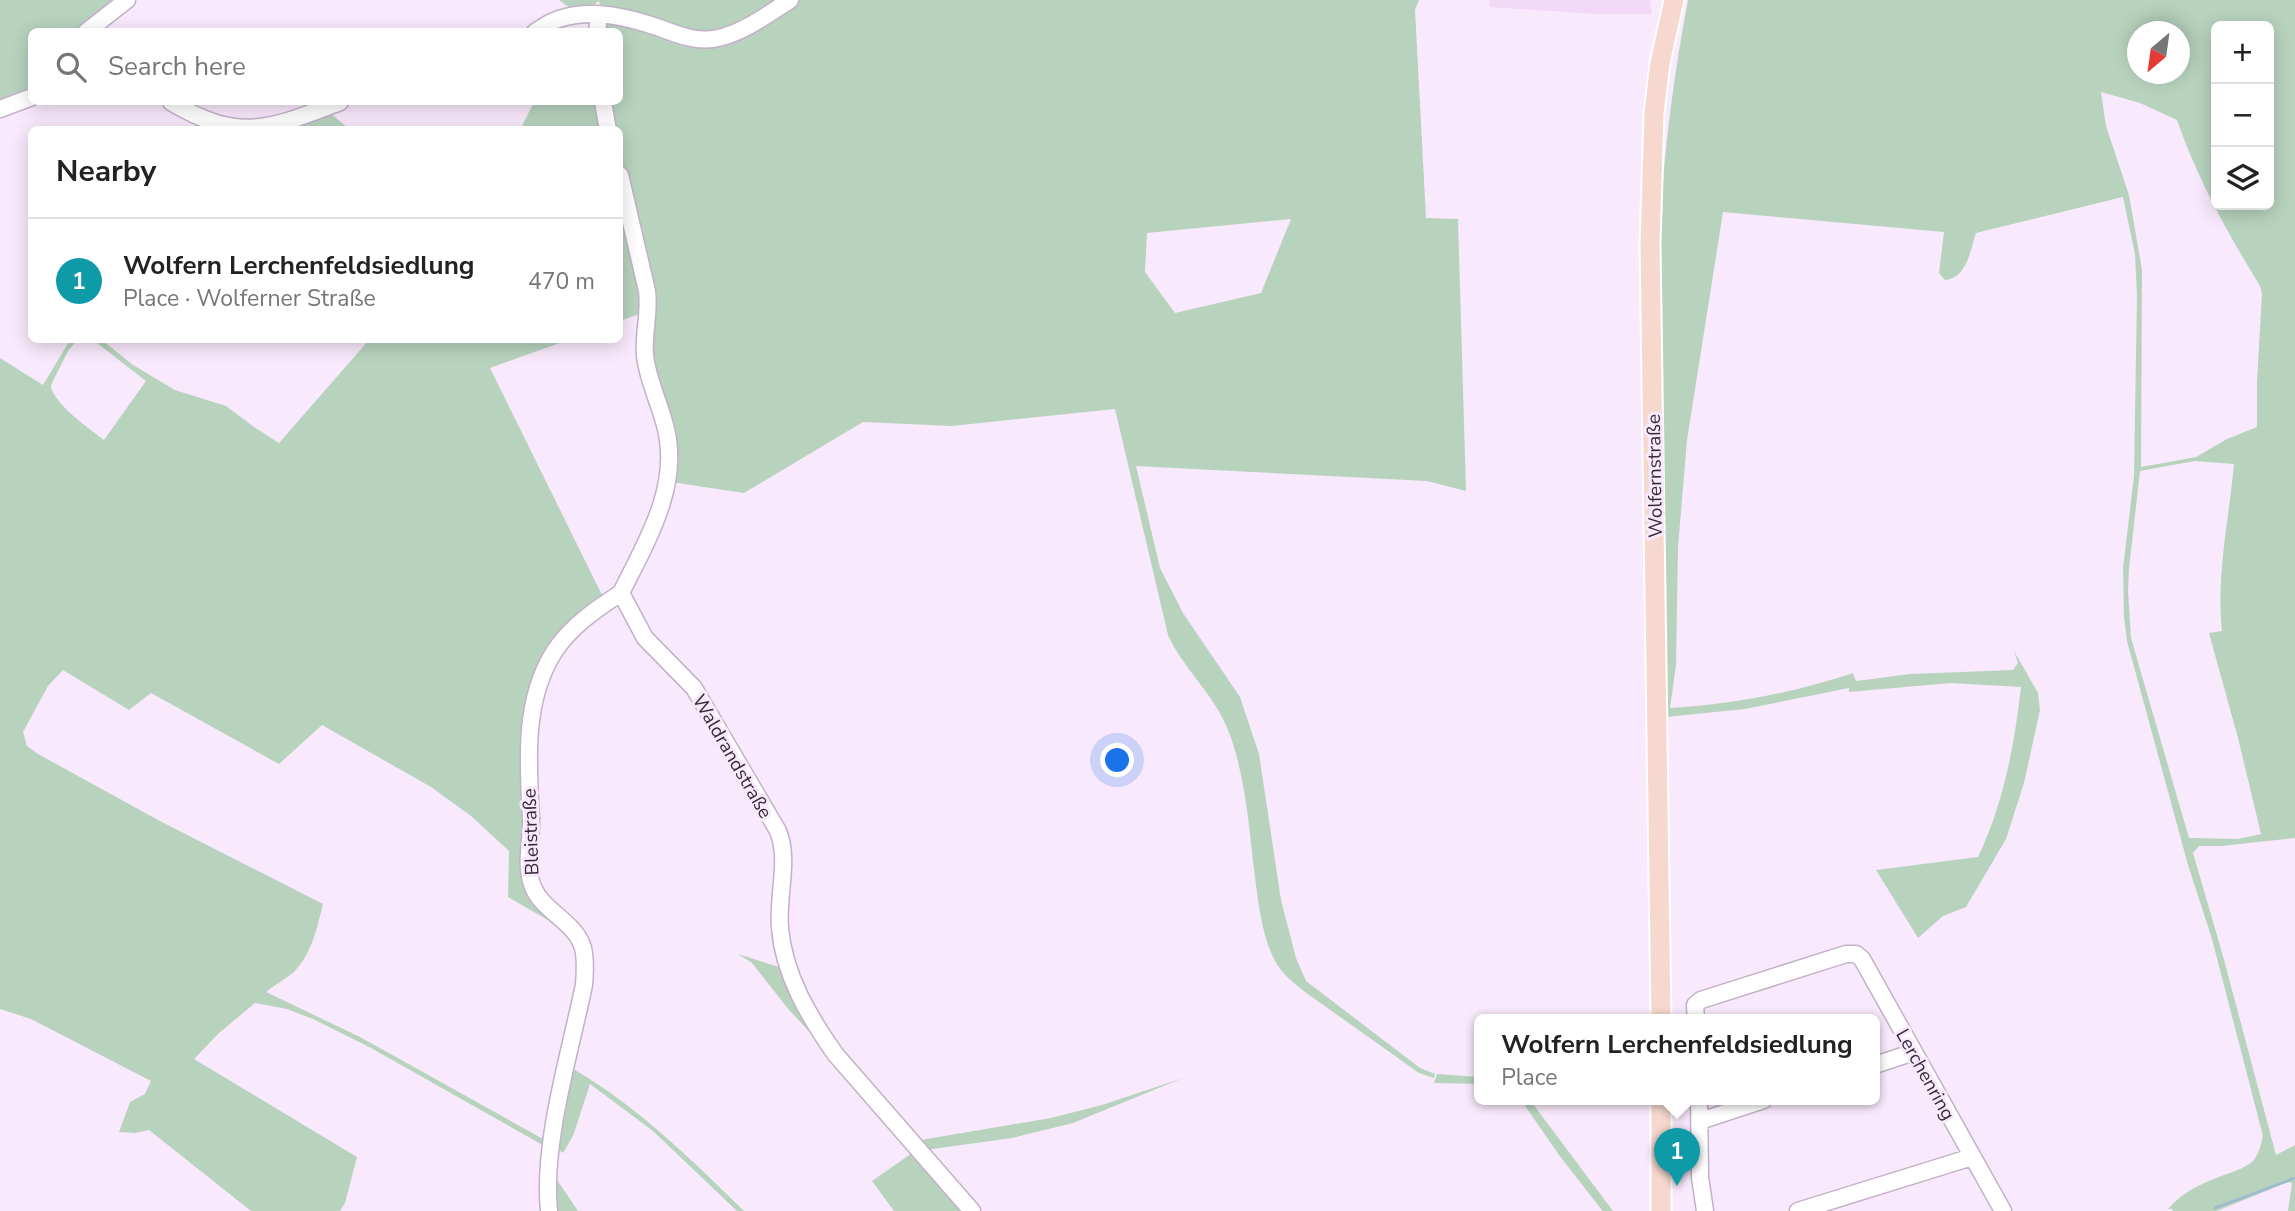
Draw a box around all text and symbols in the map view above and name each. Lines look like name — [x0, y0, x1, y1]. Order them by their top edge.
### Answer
north arrow — [2127, 21, 2190, 84]
map controls — [2211, 21, 2274, 210]
button: + — [2211, 21, 2274, 84]
search box — [28, 28, 623, 105]
icon: search — [52, 48, 90, 86]
text: Search here — [108, 49, 246, 84]
button: − — [2211, 84, 2274, 147]
button: layers — [2211, 147, 2274, 210]
text: Nearby — [56, 151, 156, 192]
text: Wolfern Lerchenfeldsiedlung — [123, 248, 475, 283]
text: 1 — [72, 266, 86, 297]
text: 470 m — [528, 266, 595, 297]
text: Place · Wolferner Straße — [123, 283, 376, 314]
street label: Wolfernstraße — [1641, 414, 1669, 538]
street label: Waldrandstraße — [686, 690, 778, 823]
your location — [1100, 743, 1134, 777]
street label: Bleistraße — [516, 788, 546, 876]
popup — [1474, 1014, 1880, 1105]
street label: Lerchenring — [1889, 1024, 1961, 1125]
text: Wolfern Lerchenfeldsiedlung — [1501, 1027, 1853, 1062]
text: Place — [1501, 1062, 1557, 1093]
pin: 1 — [1654, 1128, 1700, 1186]

